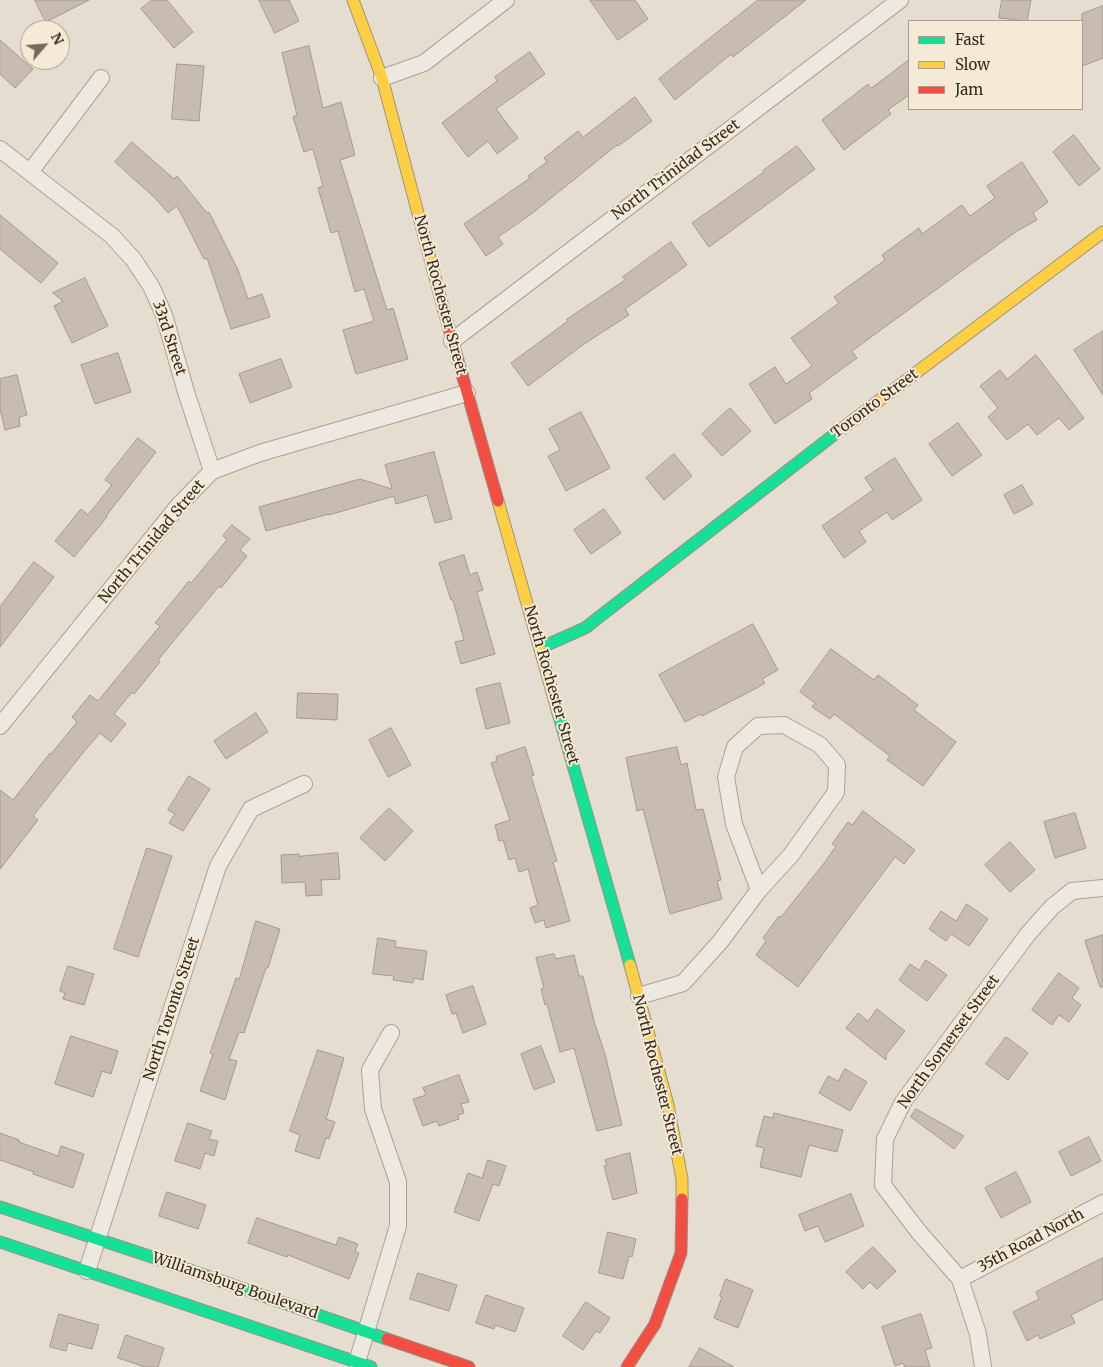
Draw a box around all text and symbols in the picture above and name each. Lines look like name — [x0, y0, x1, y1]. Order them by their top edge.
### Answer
north arrow — [20, 20, 70, 70]
legend — [908, 20, 1083, 110]
text: N — [47, 30, 68, 48]
text: Fast — [955, 30, 985, 49]
text: Slow — [955, 55, 990, 74]
text: Jam — [955, 80, 983, 99]
street label: North Trinidad Street — [608, 116, 744, 224]
street label: North Rochester Street — [410, 213, 470, 377]
street label: 33rd Street — [148, 298, 190, 378]
street label: Toronto Street — [828, 365, 922, 443]
street label: North Trinidad Street — [95, 477, 209, 607]
street label: North Rochester Street — [520, 603, 582, 767]
street label: North Toronto Street — [140, 935, 204, 1083]
street label: North Somerset Street — [894, 972, 1004, 1112]
street label: North Rochester Street — [628, 993, 686, 1157]
street label: 35th Road North — [975, 1205, 1087, 1277]
street label: Williamsburg Boulevard — [150, 1249, 320, 1323]

